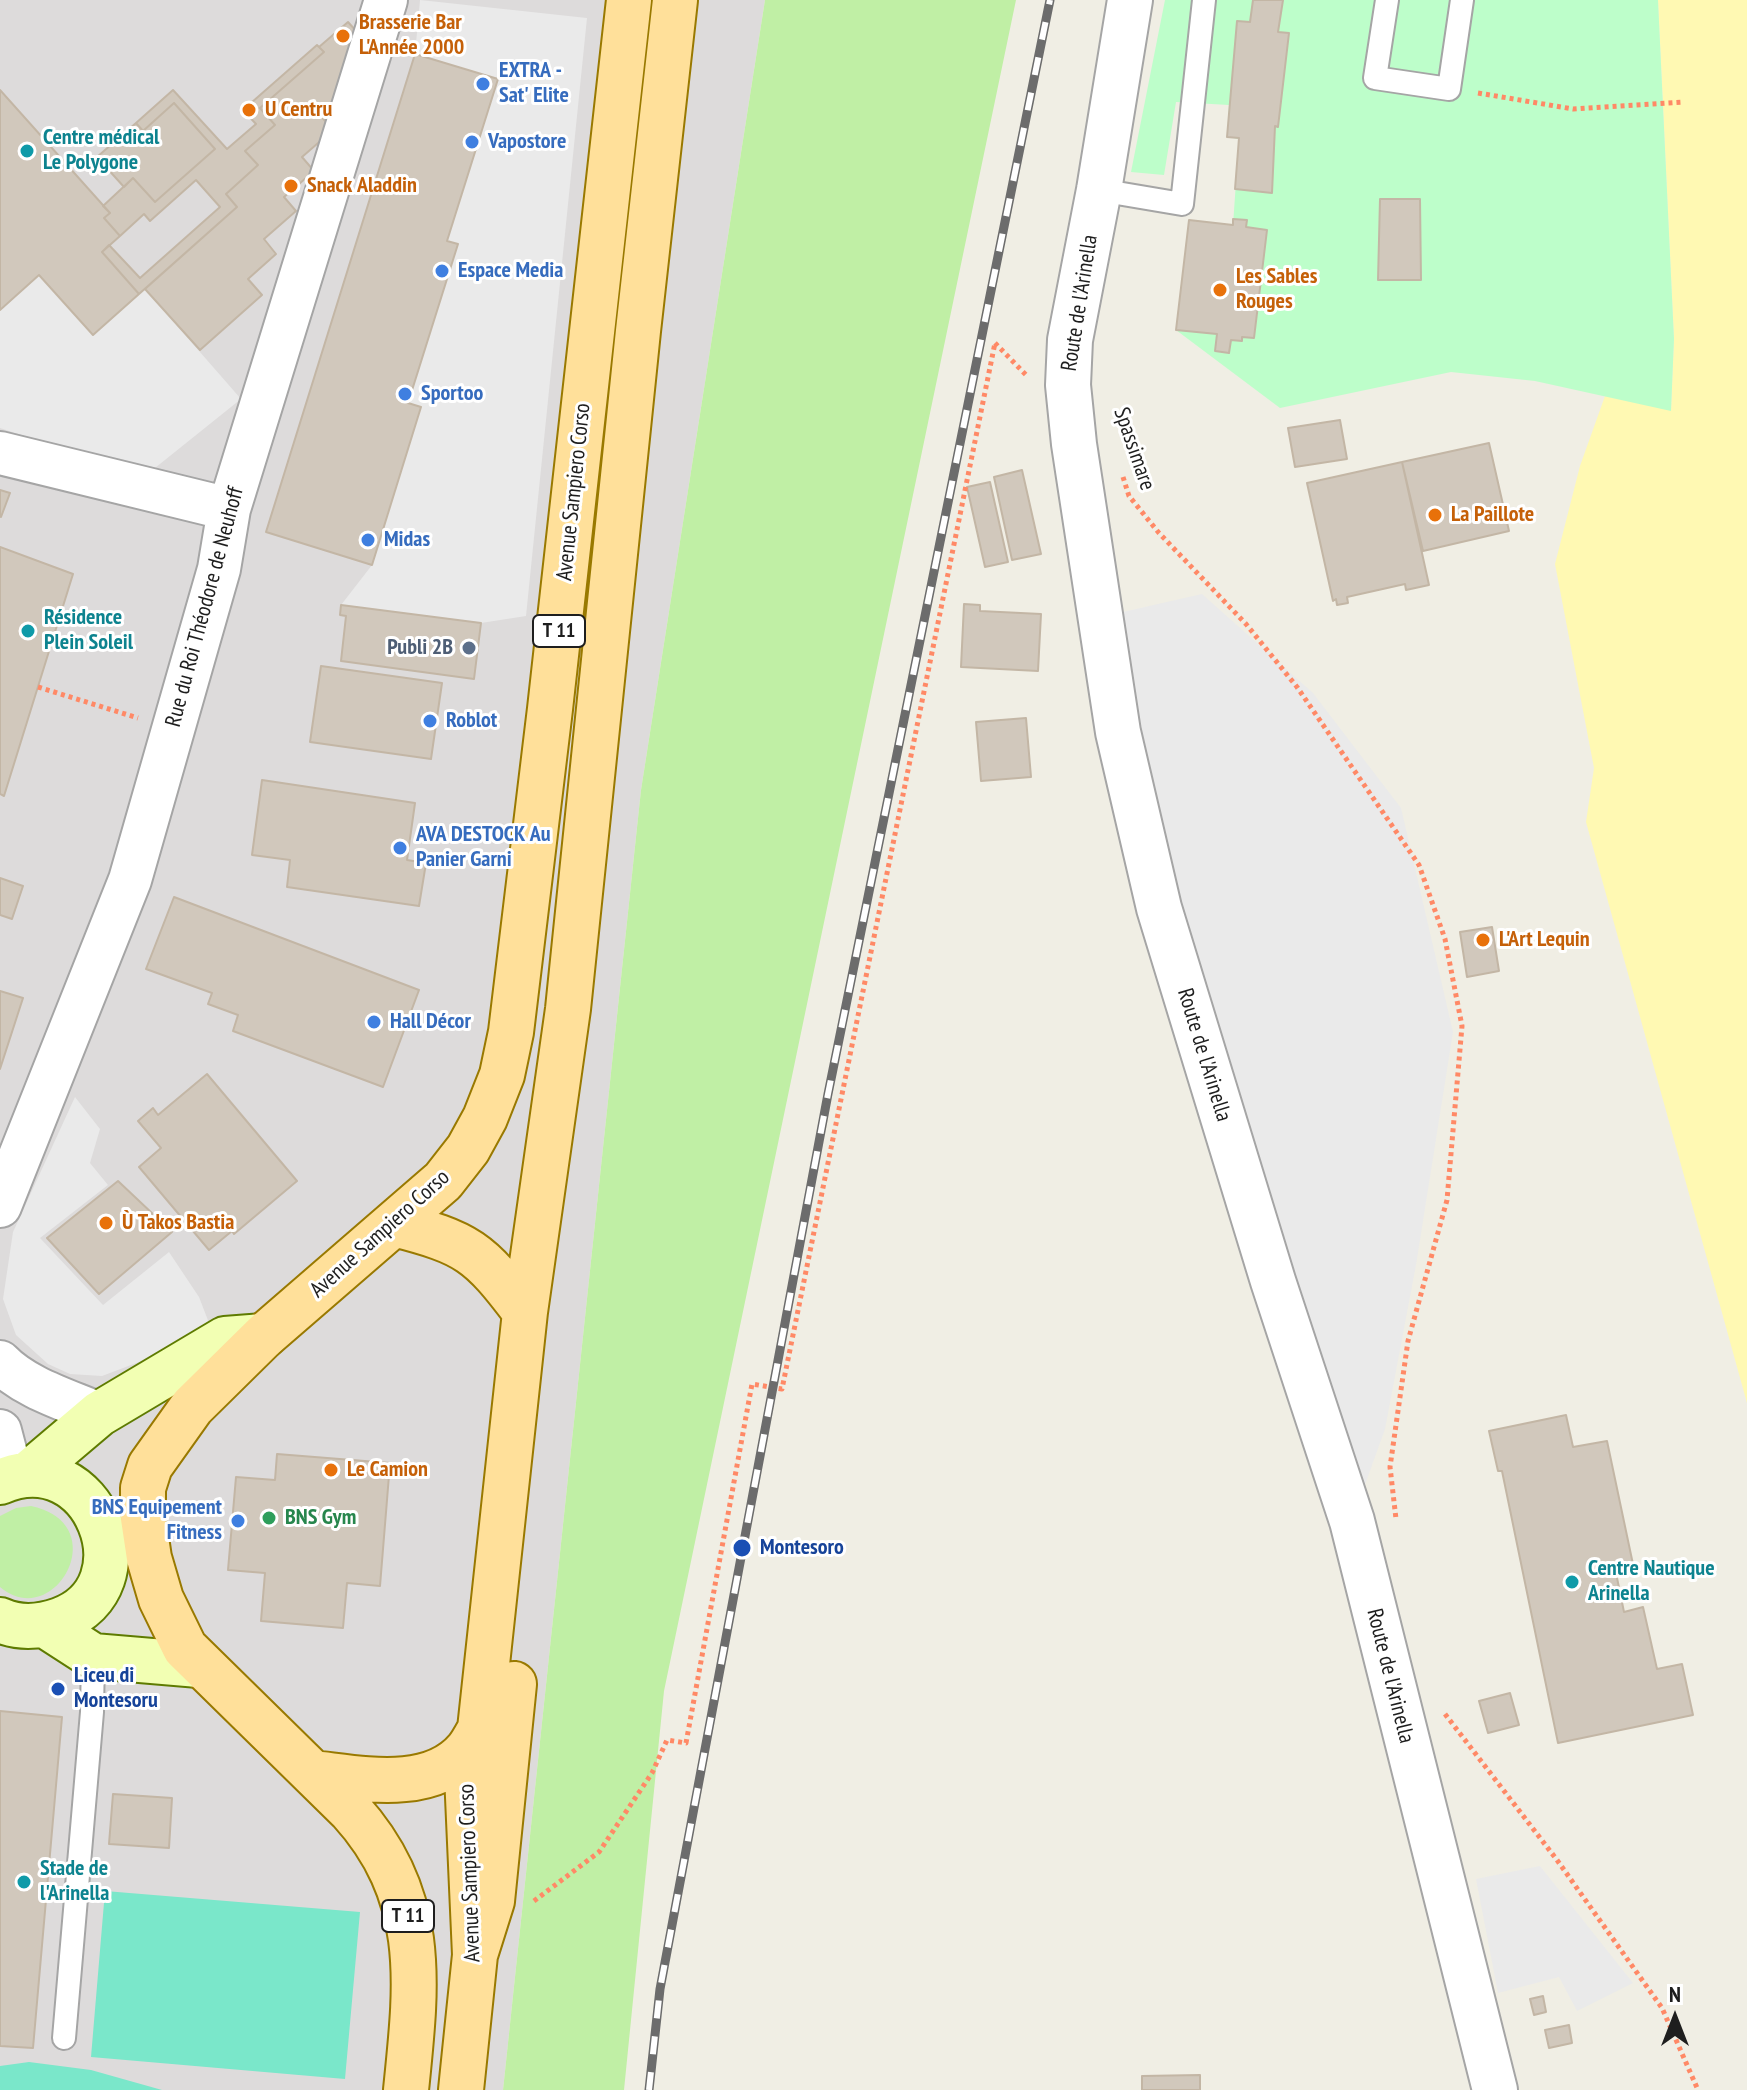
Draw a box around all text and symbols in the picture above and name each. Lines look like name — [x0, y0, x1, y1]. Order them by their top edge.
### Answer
place label: Brasserie Bar L'Année 2000 — [359, 10, 464, 62]
marker: Brasserie Bar L'Année 2000 — [334, 27, 352, 45]
place label: EXTRA - Sat' Elite — [499, 58, 569, 110]
marker: EXTRA - Sat' Elite — [474, 75, 492, 93]
place label: U Centru — [265, 97, 332, 123]
marker: U Centru — [240, 101, 258, 119]
place label: Centre médical Le Polygone — [43, 125, 159, 176]
place label: Vapostore — [488, 129, 566, 155]
marker: Vapostore — [463, 133, 481, 151]
marker: Centre médical Le Polygone — [18, 142, 36, 160]
place label: Snack Aladdin — [307, 173, 417, 199]
marker: Snack Aladdin — [282, 177, 300, 195]
street label: Route de l'Arinella — [1056, 233, 1104, 373]
place label: Espace Media — [458, 258, 563, 284]
marker: Espace Media — [433, 262, 451, 280]
place label: Les Sables Rouges — [1236, 264, 1317, 316]
marker: Les Sables Rouges — [1211, 281, 1229, 299]
place label: Sportoo — [421, 381, 483, 407]
marker: Sportoo — [396, 385, 414, 403]
street label: Avenue Sampiero Corso — [552, 402, 596, 582]
street label: Spassimare — [1108, 404, 1160, 494]
street label: Rue du Roi Théodore de Neuhoff — [160, 484, 250, 730]
place label: La Paillote — [1451, 502, 1534, 528]
marker: La Paillote — [1426, 506, 1444, 524]
place label: Midas — [384, 527, 430, 553]
marker: Midas — [359, 531, 377, 549]
place label: Résidence Plein Soleil — [44, 605, 133, 656]
road number: T 11 — [533, 615, 585, 647]
marker: Résidence Plein Soleil — [19, 622, 37, 640]
place label: Publi 2B — [387, 635, 453, 661]
marker: Publi 2B — [460, 639, 478, 657]
place label: Roblot — [446, 708, 497, 734]
marker: Roblot — [421, 712, 439, 730]
place label: AVA DESTOCK Au Panier Garni — [416, 822, 551, 874]
marker: AVA DESTOCK Au Panier Garni — [391, 839, 409, 857]
place label: L'Art Lequin — [1499, 927, 1590, 953]
marker: L'Art Lequin — [1474, 931, 1492, 949]
street label: Route de l'Arinella — [1171, 985, 1237, 1125]
place label: Hall Décor — [390, 1009, 471, 1035]
marker: Hall Décor — [365, 1013, 383, 1031]
street label: Avenue Sampiero Corso — [305, 1165, 455, 1303]
place label: Ù Takos Bastia — [122, 1210, 234, 1236]
marker: Ù Takos Bastia — [97, 1214, 115, 1232]
place label: Le Camion — [347, 1457, 428, 1483]
marker: Le Camion — [322, 1461, 340, 1479]
place label: BNS Equipement Fitness — [92, 1495, 222, 1546]
place label: BNS Gym — [285, 1505, 356, 1531]
marker: BNS Gym — [260, 1509, 278, 1527]
marker: BNS Equipement Fitness — [229, 1512, 247, 1530]
place label: Montesoro — [760, 1535, 844, 1561]
marker: Montesoro — [731, 1537, 753, 1559]
place label: Centre Nautique Arinella — [1588, 1556, 1715, 1608]
marker: Centre Nautique Arinella — [1563, 1573, 1581, 1591]
street label: Route de l'Arinella — [1361, 1606, 1419, 1746]
place label: Liceu di Montesoru — [74, 1663, 158, 1714]
marker: Liceu di Montesoru — [49, 1680, 67, 1698]
street label: Avenue Sampiero Corso — [454, 1783, 486, 1963]
place label: Stade de l'Arinella — [40, 1856, 109, 1908]
marker: Stade de l'Arinella — [15, 1873, 33, 1891]
road number: T 11 — [382, 1900, 434, 1932]
north arrow — [1635, 1978, 1715, 2058]
text: N — [1669, 1980, 1681, 2008]

